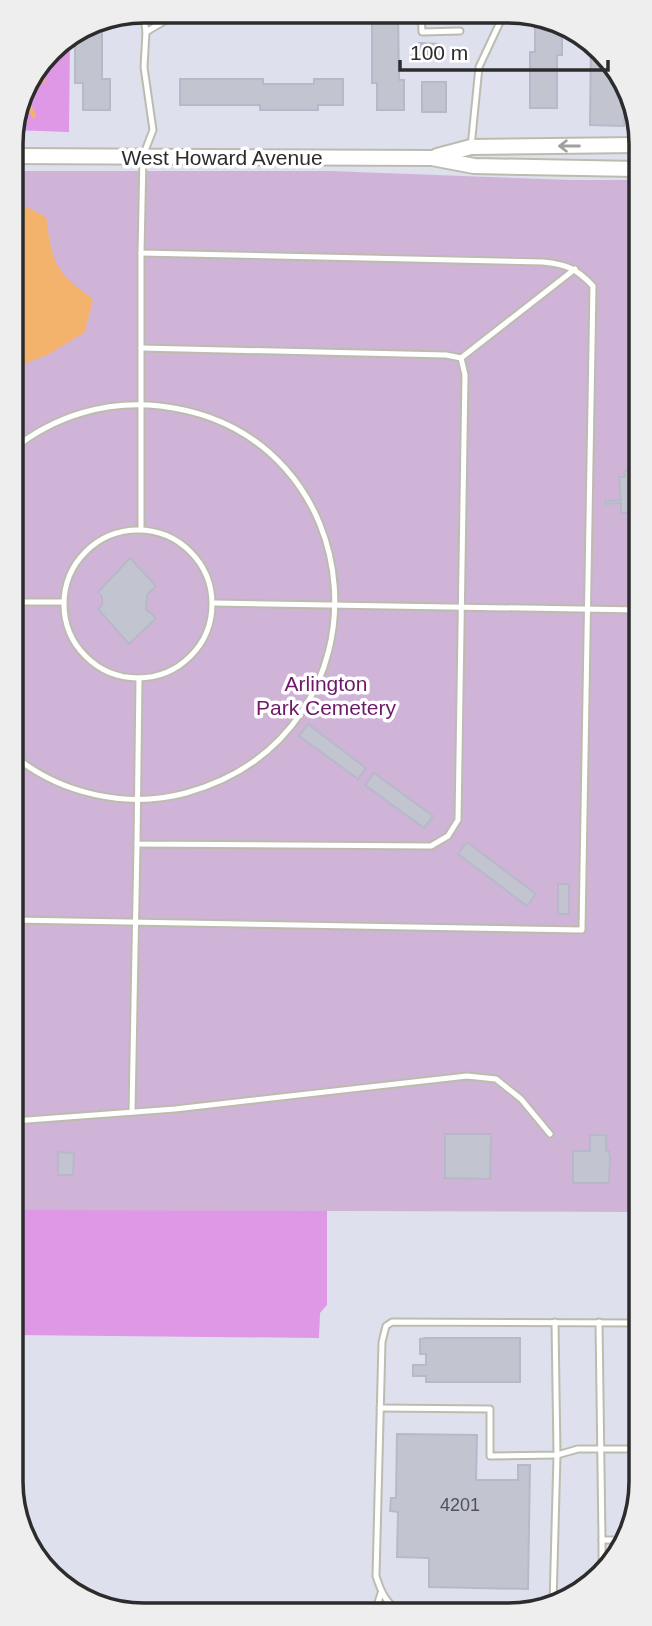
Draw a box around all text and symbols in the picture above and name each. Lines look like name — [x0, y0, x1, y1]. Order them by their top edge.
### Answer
scale bar — [400, 28, 608, 72]
text: 100 m — [410, 41, 468, 64]
one-way arrow — [558, 139, 581, 153]
street label: West Howard Avenue — [121, 146, 323, 169]
park label: Arlington Park Cemetery — [256, 672, 397, 719]
house number: 4201 — [440, 1495, 480, 1515]

